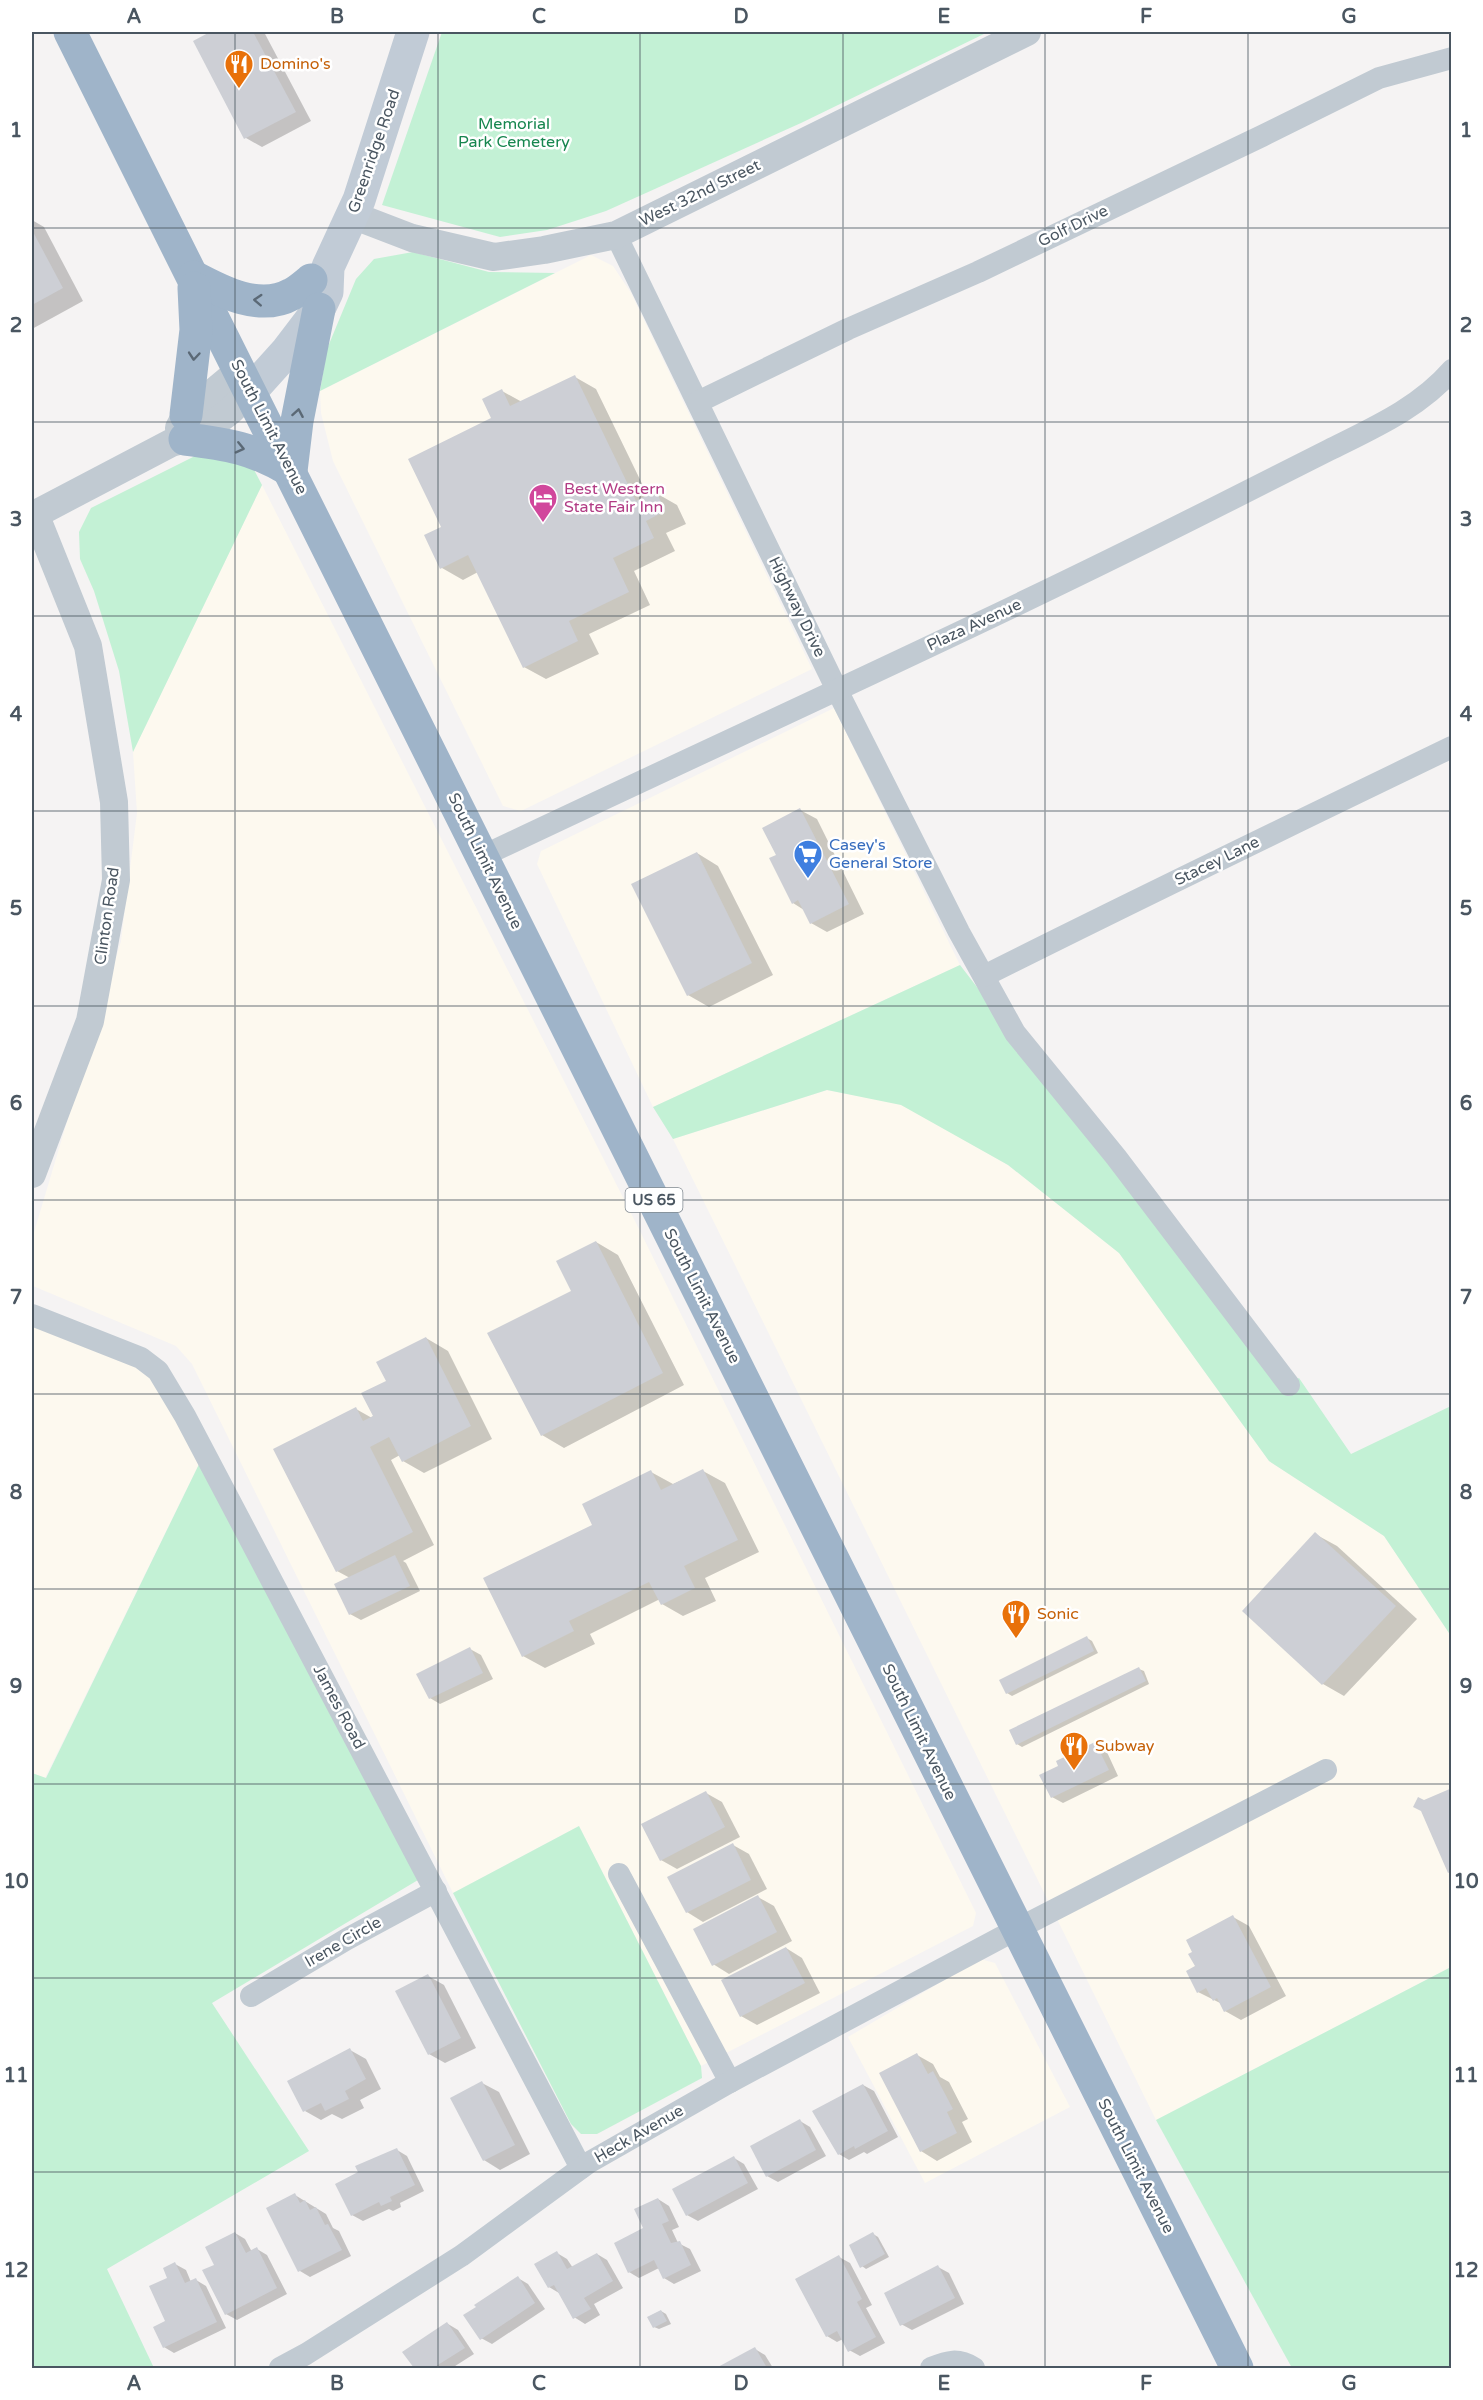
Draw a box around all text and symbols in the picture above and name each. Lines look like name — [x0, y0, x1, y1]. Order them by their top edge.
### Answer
text: A — [127, 5, 142, 29]
text: B — [330, 5, 344, 29]
text: C — [532, 5, 546, 29]
text: D — [733, 5, 749, 29]
text: E — [938, 5, 951, 29]
text: F — [1140, 5, 1152, 29]
text: G — [1341, 5, 1357, 29]
restaurant icon: Domino's — [223, 48, 255, 90]
place label: Domino's — [260, 54, 331, 74]
street label: Greenridge Road — [343, 86, 405, 216]
park label: Memorial Park Cemetery — [458, 114, 570, 152]
text: 1 — [10, 119, 22, 143]
text: 1 — [1460, 119, 1472, 143]
street label: West 32nd Street — [636, 155, 764, 231]
street label: Golf Drive — [1035, 200, 1111, 252]
one-way arrow — [253, 293, 262, 306]
text: 2 — [10, 314, 22, 338]
text: 2 — [1460, 314, 1472, 338]
one-way arrow — [188, 352, 201, 361]
street label: South Limit Avenue — [226, 356, 312, 498]
one-way arrow — [292, 408, 304, 418]
one-way arrow — [235, 441, 245, 454]
place label: Best Western State Fair Inn — [564, 479, 665, 517]
hotel icon: Best Western State Fair Inn — [527, 482, 559, 524]
text: 3 — [10, 508, 22, 532]
text: 3 — [1460, 508, 1472, 532]
street label: Highway Drive — [764, 554, 830, 660]
street label: Plaza Avenue — [924, 594, 1024, 656]
text: 4 — [10, 703, 23, 727]
text: 4 — [1460, 703, 1473, 727]
street label: South Limit Avenue — [443, 790, 527, 932]
street label: Stacey Lane — [1171, 832, 1263, 890]
place label: Casey's General Store — [829, 835, 932, 873]
supermarket icon: Casey's General Store — [792, 838, 824, 880]
street label: Clinton Road — [90, 866, 124, 966]
text: 5 — [10, 897, 22, 921]
text: 5 — [1460, 897, 1472, 921]
text: 6 — [10, 1092, 22, 1116]
text: 6 — [1460, 1092, 1472, 1116]
road number: US 65 — [626, 1188, 682, 1212]
street label: South Limit Avenue — [659, 1225, 745, 1367]
text: 7 — [10, 1286, 22, 1310]
text: 7 — [1460, 1286, 1472, 1310]
text: 8 — [10, 1481, 22, 1505]
text: 8 — [1460, 1481, 1472, 1505]
restaurant icon: Sonic — [1000, 1598, 1032, 1640]
place label: Sonic — [1037, 1604, 1079, 1624]
street label: South Limit Avenue — [877, 1661, 961, 1803]
street label: James Road — [309, 1662, 369, 1752]
text: 9 — [10, 1675, 22, 1699]
text: 9 — [1460, 1675, 1472, 1699]
restaurant icon: Subway — [1058, 1730, 1090, 1772]
place label: Subway — [1095, 1736, 1155, 1756]
text: 10 — [3, 1870, 29, 1894]
text: 10 — [1453, 1870, 1479, 1894]
street label: Irene Circle — [301, 1912, 385, 1972]
text: 11 — [3, 2064, 29, 2088]
text: 11 — [1453, 2064, 1479, 2088]
street label: South Limit Avenue — [1093, 2095, 1179, 2237]
street label: Heck Avenue — [591, 2100, 687, 2168]
text: 12 — [3, 2259, 29, 2283]
text: 12 — [1453, 2259, 1479, 2283]
text: A — [127, 2372, 142, 2396]
text: B — [330, 2372, 344, 2396]
text: C — [532, 2372, 546, 2396]
text: D — [733, 2372, 749, 2396]
text: E — [938, 2372, 951, 2396]
text: F — [1140, 2372, 1152, 2396]
text: G — [1341, 2372, 1357, 2396]

